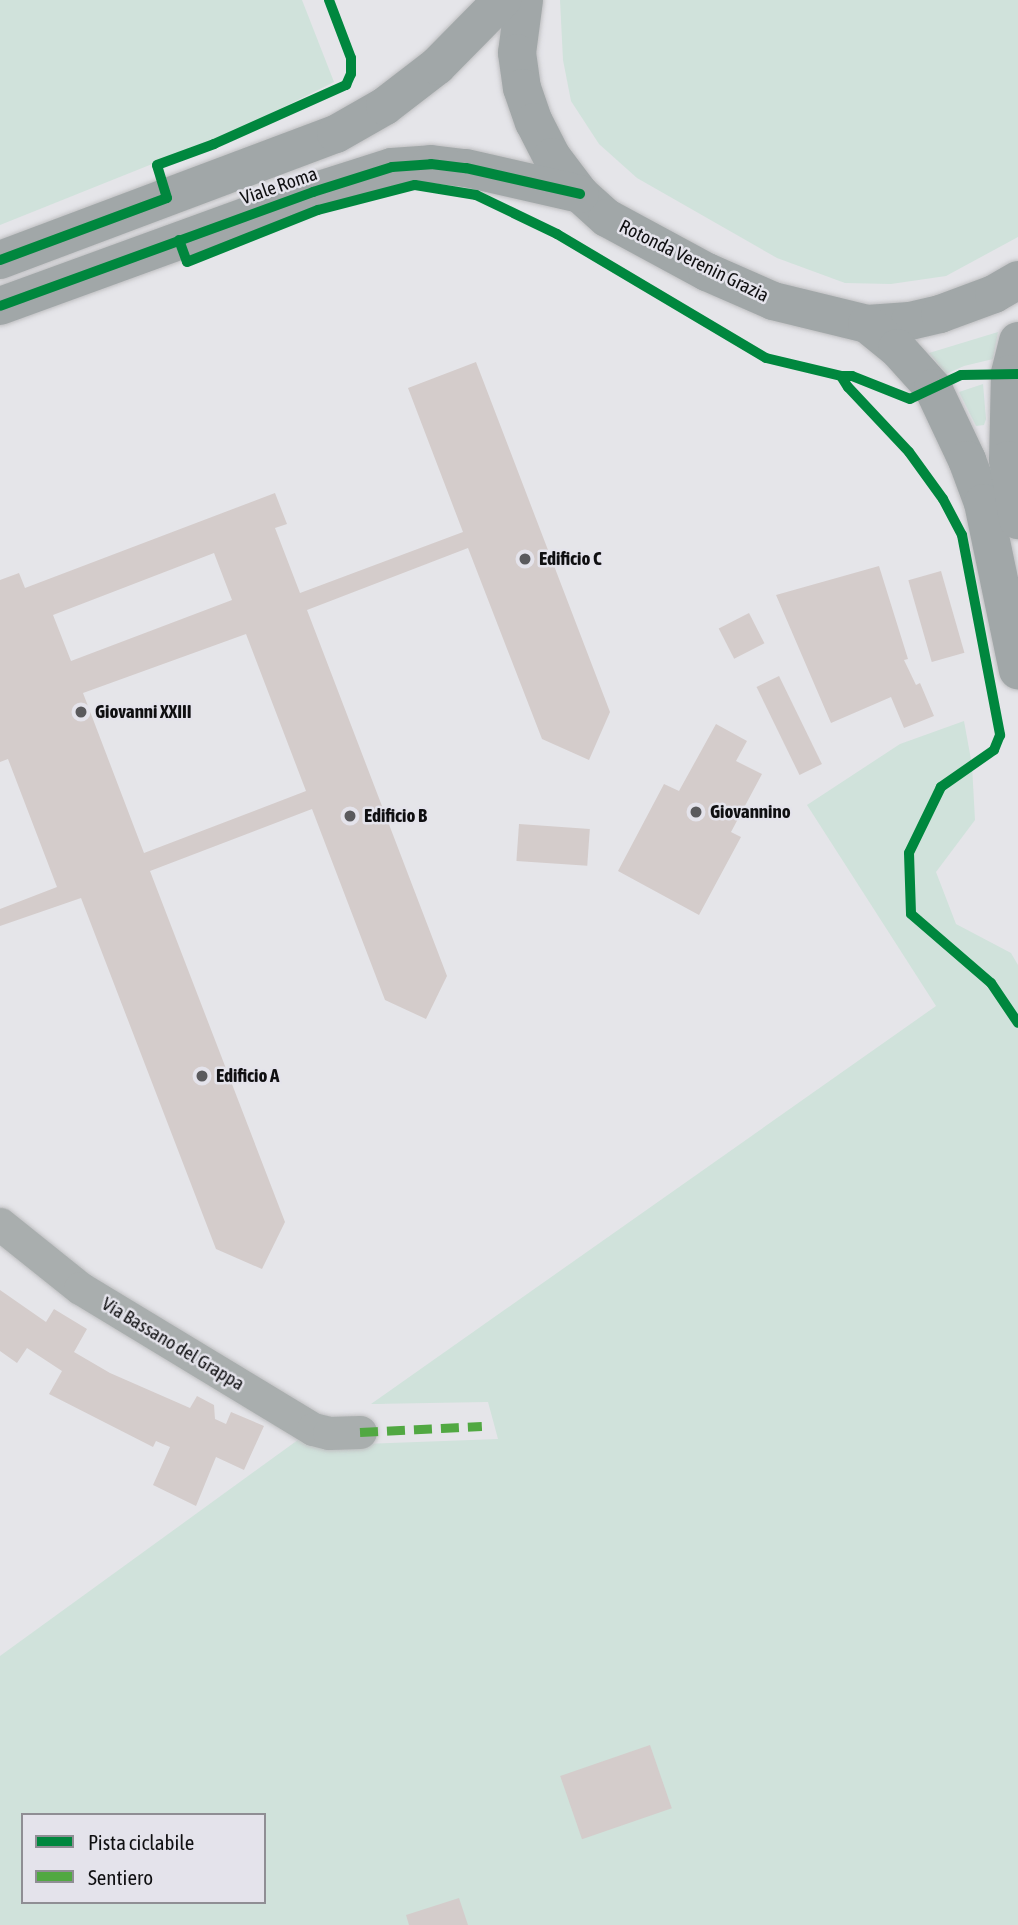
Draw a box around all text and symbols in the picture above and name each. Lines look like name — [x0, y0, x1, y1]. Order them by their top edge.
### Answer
street label: Viale Roma — [238, 162, 320, 210]
street label: Rotonda Verenin Grazia — [616, 215, 772, 307]
place label: Edificio C — [539, 548, 602, 570]
marker: Edificio C — [517, 551, 533, 567]
place label: Giovanni XXIII — [95, 701, 192, 723]
marker: Giovanni XXIII — [73, 704, 89, 720]
place label: Giovannino — [710, 801, 791, 823]
marker: Giovannino — [688, 804, 704, 820]
place label: Edificio B — [364, 805, 427, 827]
marker: Edificio B — [342, 808, 358, 824]
place label: Edificio A — [216, 1065, 279, 1087]
marker: Edificio A — [194, 1068, 210, 1084]
street label: Via Bassano del Grappa — [98, 1292, 248, 1396]
legend — [21, 1813, 266, 1904]
text: Pista ciclabile — [88, 1830, 194, 1854]
text: Sentiero — [88, 1865, 153, 1889]

